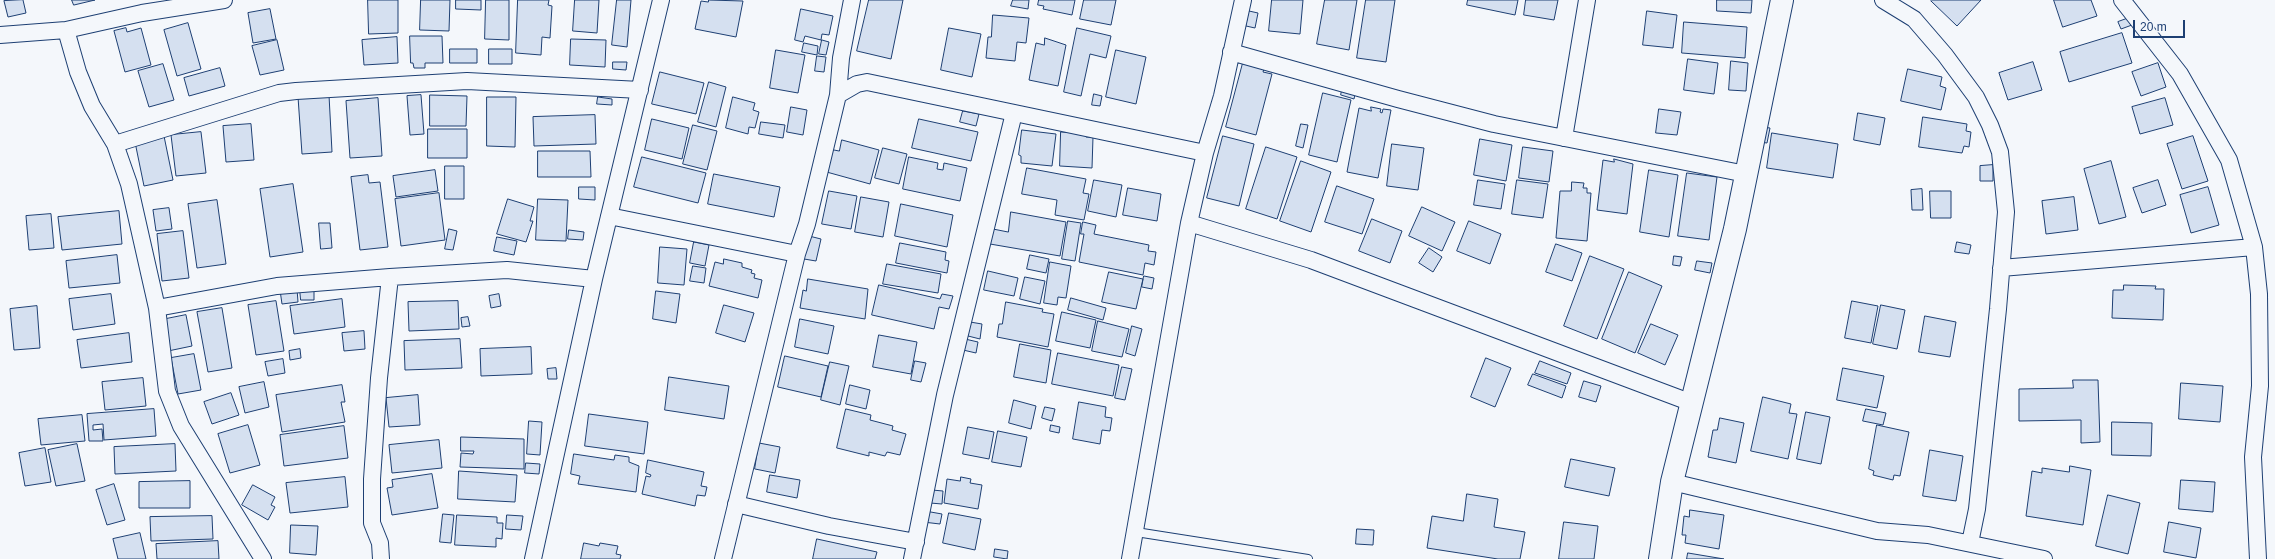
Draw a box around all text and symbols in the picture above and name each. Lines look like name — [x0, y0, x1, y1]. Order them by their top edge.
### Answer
scale bar — [2135, 12, 2187, 38]
text: 20 m — [2140, 20, 2167, 34]

